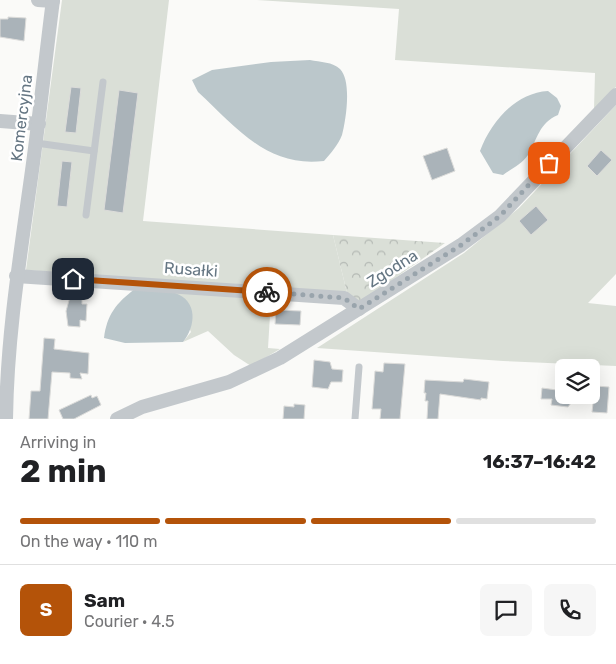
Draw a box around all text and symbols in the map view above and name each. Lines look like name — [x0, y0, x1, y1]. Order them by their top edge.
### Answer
street label: Komercyjna — [7, 74, 36, 163]
pin — [528, 142, 570, 184]
icon: bag — [535, 149, 563, 177]
street label: Zgodna — [363, 246, 421, 291]
pin — [52, 258, 94, 300]
street label: Rusałki — [164, 258, 218, 281]
icon: home — [59, 265, 87, 293]
courier — [242, 267, 292, 317]
icon: bike — [253, 278, 281, 306]
map controls — [555, 359, 600, 404]
button: layers — [555, 359, 600, 404]
text: Arriving in — [20, 433, 96, 452]
text: 16:37–16:42 — [483, 450, 596, 473]
text: 2 min — [20, 452, 107, 490]
text: On the way · 110 m — [20, 532, 157, 551]
button: chat — [480, 584, 532, 636]
button: phone — [544, 584, 596, 636]
text: Sam — [84, 589, 125, 612]
text: S — [40, 598, 52, 621]
text: Courier · 4.5 — [84, 612, 174, 631]

